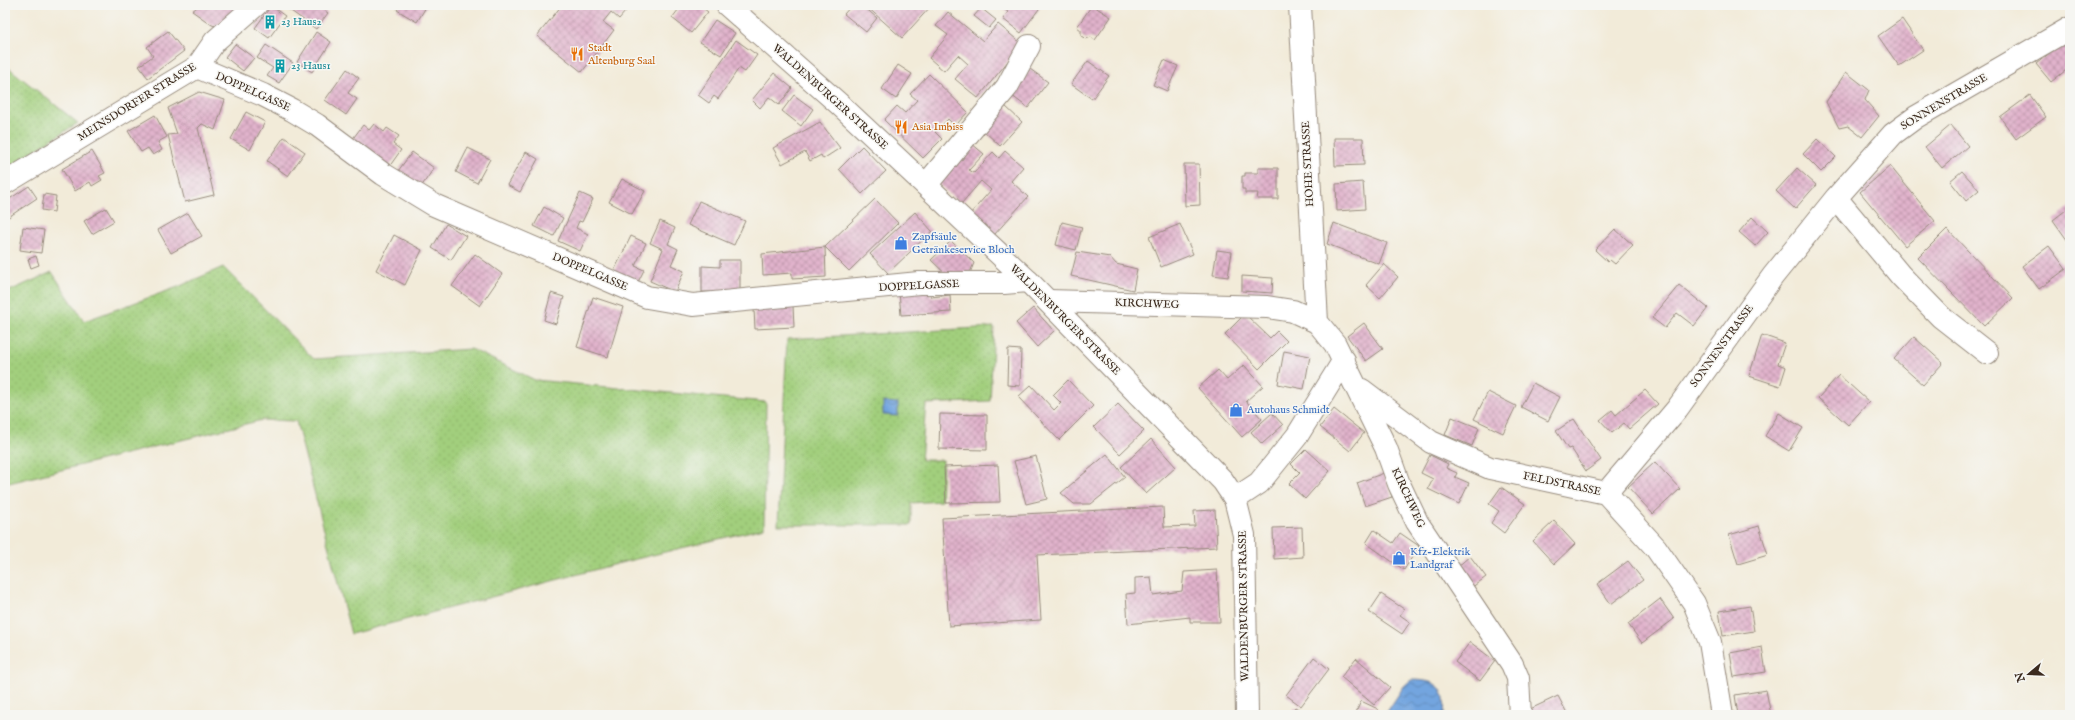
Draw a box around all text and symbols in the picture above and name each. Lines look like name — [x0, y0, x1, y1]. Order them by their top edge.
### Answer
building icon: 23 Haus2 — [262, 14, 278, 30]
place label: 23 Haus2 — [281, 15, 322, 29]
place label: Stadt Altenburg Saal — [587, 41, 655, 68]
street label: WALDENBURGER STRASSE — [769, 41, 891, 153]
restaurant icon: Stadt Altenburg Saal — [569, 46, 585, 62]
building icon: 23 Haus1 — [272, 58, 288, 74]
street label: MEINSDORFER STRASSE — [75, 59, 199, 144]
place label: 23 Haus1 — [291, 59, 331, 73]
street label: DOPPELGASSE — [213, 69, 293, 115]
street label: SONNENSTRASSE — [1898, 70, 1990, 133]
restaurant icon: Asia Imbiss — [893, 119, 909, 135]
place label: Asia Imbiss — [911, 120, 963, 134]
street label: HOHE STRASSE — [1299, 120, 1317, 207]
place label: Zapfsäule Getränkeservice Bloch — [912, 230, 1015, 257]
shop icon: Zapfsäule Getränkeservice Bloch — [893, 235, 909, 251]
street label: DOPPELGASSE — [550, 250, 630, 294]
street label: WALDENBURGER STRASSE — [1007, 262, 1124, 379]
street label: DOPPELGASSE — [878, 277, 960, 295]
street label: KIRCHWEG — [1114, 296, 1180, 312]
street label: SONNENSTRASSE — [1687, 302, 1757, 390]
shop icon: Autohaus Schmidt — [1228, 402, 1244, 418]
place label: Autohaus Schmidt — [1246, 403, 1330, 417]
street label: KIRCHWEG — [1388, 466, 1428, 531]
street label: FELDSTRASSE — [1522, 469, 1603, 499]
street label: WALDENBURGER STRASSE — [1236, 530, 1252, 682]
place label: Kfz-Elektrik Landgraf — [1410, 545, 1470, 572]
shop icon: Kfz-Elektrik Landgraf — [1391, 550, 1407, 566]
north arrow — [2009, 654, 2049, 694]
text: N — [2012, 670, 2029, 685]

